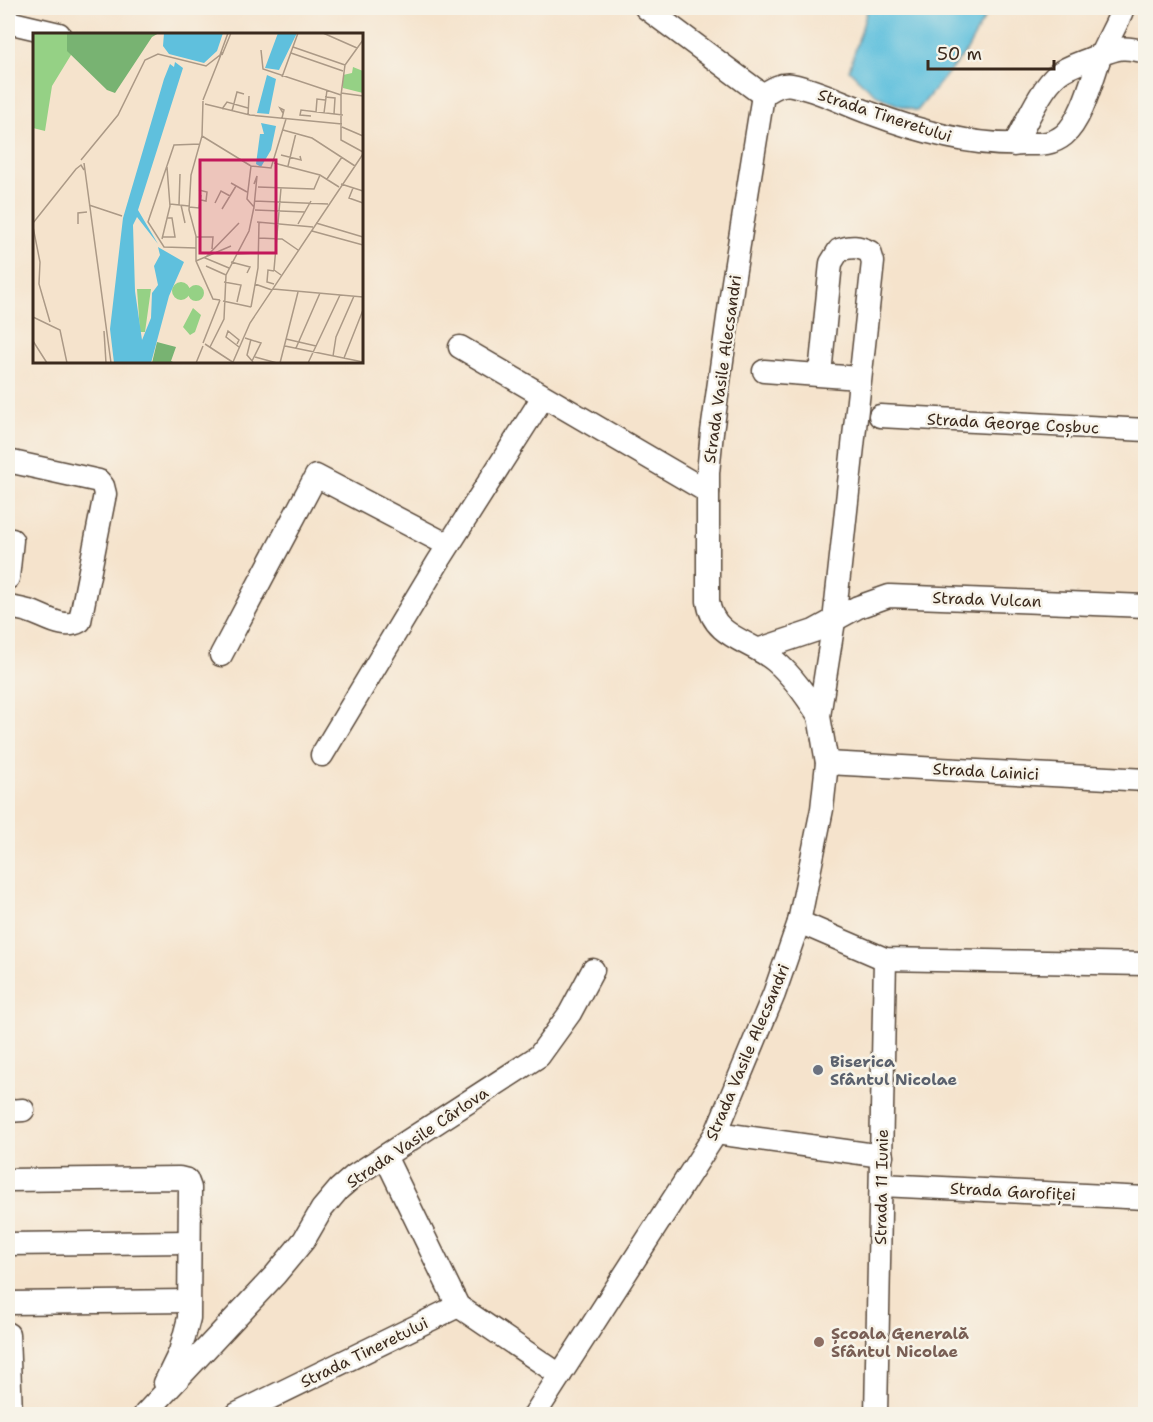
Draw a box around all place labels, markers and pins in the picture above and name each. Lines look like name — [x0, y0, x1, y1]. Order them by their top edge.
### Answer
place label: Biserica Sfântul Nicolae — [830, 1051, 958, 1090]
marker: Biserica Sfântul Nicolae — [811, 1063, 825, 1077]
place label: Școala Generală Sfântul Nicolae — [831, 1323, 969, 1362]
marker: Școala Generală Sfântul Nicolae — [812, 1335, 826, 1349]

